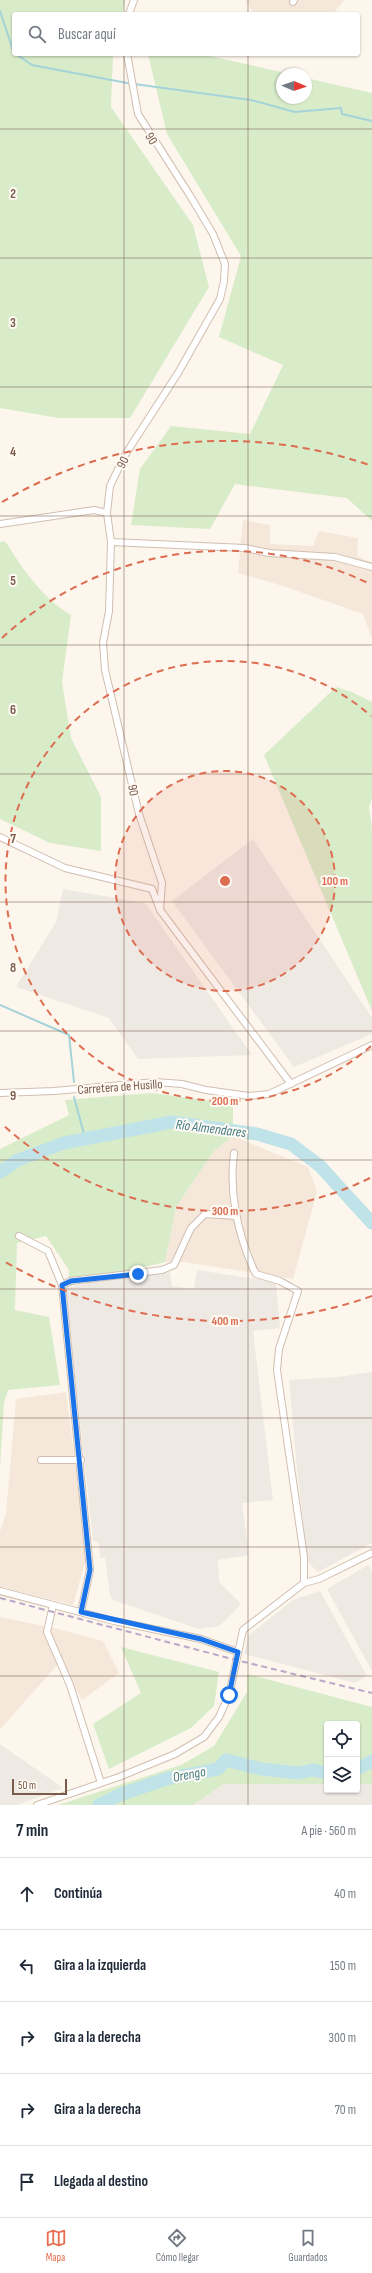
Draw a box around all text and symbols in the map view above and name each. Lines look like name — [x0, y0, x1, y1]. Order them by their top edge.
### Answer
search box — [12, 12, 360, 56]
icon: search — [26, 23, 48, 45]
text: Buscar aquí — [58, 25, 116, 44]
north arrow — [276, 68, 312, 104]
street label: 90 — [141, 129, 161, 148]
text: 2 — [10, 186, 16, 202]
text: 3 — [10, 315, 16, 331]
text: 4 — [10, 444, 16, 460]
street label: 90 — [113, 453, 133, 471]
text: 5 — [10, 573, 16, 589]
text: 6 — [10, 702, 16, 718]
street label: 90 — [124, 783, 142, 798]
text: 7 — [10, 831, 16, 847]
centre of rings — [218, 874, 232, 888]
text: 100 m — [322, 874, 348, 889]
text: 8 — [10, 960, 16, 976]
street label: Carretera de Husillo — [77, 1076, 163, 1098]
text: 9 — [10, 1088, 16, 1104]
text: 200 m — [212, 1094, 238, 1109]
water label: Río Almendares — [175, 1116, 247, 1141]
text: 300 m — [212, 1204, 238, 1219]
route end — [129, 1265, 147, 1283]
text: 400 m — [212, 1314, 238, 1329]
route start — [220, 1686, 238, 1704]
map controls — [324, 1721, 360, 1793]
button: locate — [324, 1721, 360, 1757]
button: layers — [324, 1757, 360, 1793]
water label: Orengo — [171, 1763, 207, 1786]
scale bar — [12, 1777, 67, 1796]
text: 50 m — [18, 1779, 36, 1792]
text: 7 min — [16, 1821, 48, 1841]
text: A pie · 560 m — [302, 1823, 356, 1839]
icon: ahead — [16, 1883, 38, 1905]
text: Continúa — [54, 1884, 102, 1903]
text: 40 m — [334, 1886, 356, 1902]
icon: left — [16, 1955, 38, 1977]
text: Gira a la izquierda — [54, 1956, 146, 1975]
text: 150 m — [330, 1958, 356, 1974]
icon: right — [16, 2027, 38, 2049]
text: Gira a la derecha — [54, 2028, 141, 2047]
text: 300 m — [329, 2030, 356, 2046]
icon: right — [16, 2099, 38, 2121]
text: Gira a la derecha — [54, 2100, 141, 2119]
text: 70 m — [335, 2102, 356, 2118]
icon: arrive — [16, 2171, 38, 2193]
text: Llegada al destino — [54, 2172, 148, 2191]
tab: Mapa — [45, 2227, 67, 2264]
tab: Cómo llegar — [156, 2227, 199, 2264]
tab: Guardados — [288, 2227, 327, 2264]

